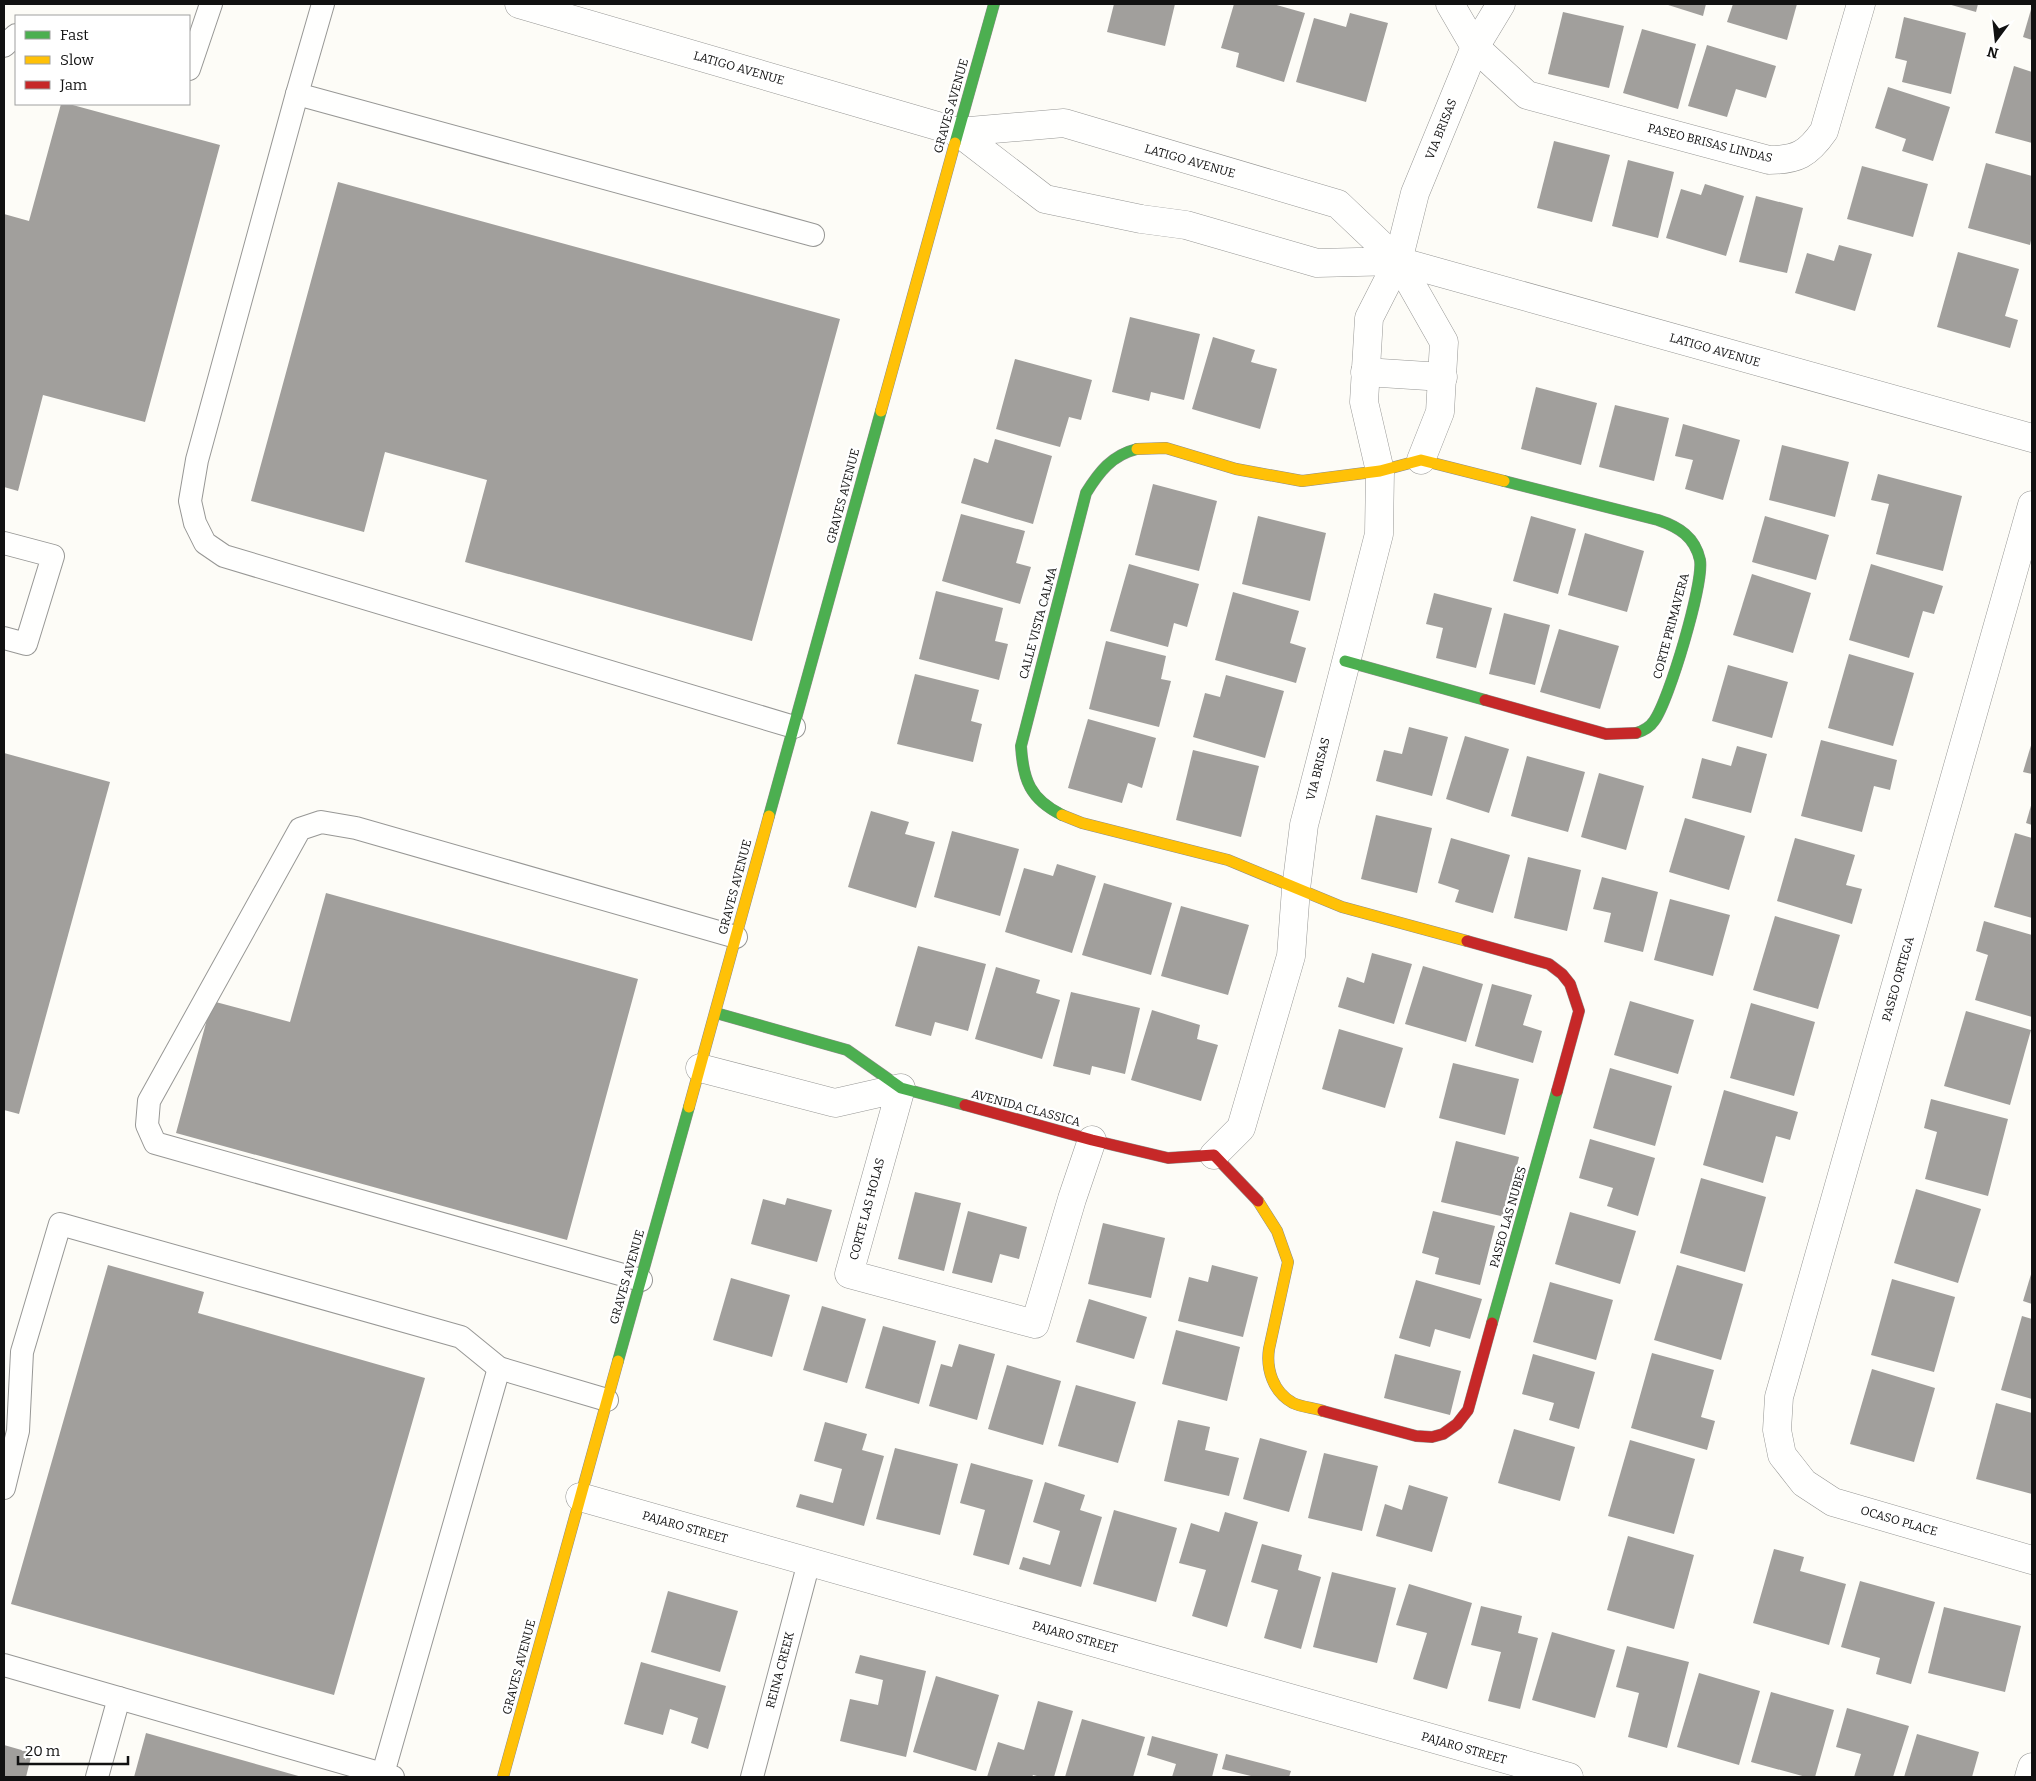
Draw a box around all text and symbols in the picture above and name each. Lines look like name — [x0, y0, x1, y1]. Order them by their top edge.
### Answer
legend — [15, 15, 190, 105]
north arrow — [1971, 15, 2021, 65]
text: Fast — [60, 26, 89, 44]
text: N — [1985, 42, 2000, 62]
street label: LATIGO AVENUE — [692, 48, 786, 88]
text: Slow — [60, 51, 95, 69]
street label: GRAVES AVENUE — [931, 57, 971, 155]
text: Jam — [59, 76, 88, 94]
street label: VIA BRISAS — [1422, 97, 1460, 161]
street label: PASEO BRISAS LINDAS — [1646, 121, 1774, 165]
street label: LATIGO AVENUE — [1143, 141, 1237, 181]
street label: LATIGO AVENUE — [1668, 330, 1762, 370]
street label: GRAVES AVENUE — [824, 447, 862, 545]
street label: CALLE VISTA CALMA — [1016, 565, 1060, 681]
street label: CORTE PRIMAVERA — [1650, 571, 1692, 680]
street label: VIA BRISAS — [1303, 736, 1333, 802]
street label: GRAVES AVENUE — [716, 838, 754, 936]
street label: PASEO ORTEGA — [1879, 934, 1917, 1023]
street label: AVENIDA CLASSICA — [970, 1087, 1083, 1129]
street label: CORTE LAS HOLAS — [847, 1156, 887, 1262]
street label: PASEO LAS NUBES — [1487, 1165, 1529, 1269]
street label: GRAVES AVENUE — [607, 1228, 647, 1326]
street label: OCASO PLACE — [1859, 1503, 1939, 1539]
street label: PAJARO STREET — [641, 1508, 729, 1546]
street label: GRAVES AVENUE — [500, 1618, 538, 1716]
street label: PAJARO STREET — [1031, 1618, 1119, 1656]
street label: REINA CREEK — [763, 1630, 797, 1710]
street label: PAJARO STREET — [1420, 1729, 1508, 1767]
scale bar — [18, 1734, 128, 1766]
text: 20 m — [25, 1742, 61, 1760]

